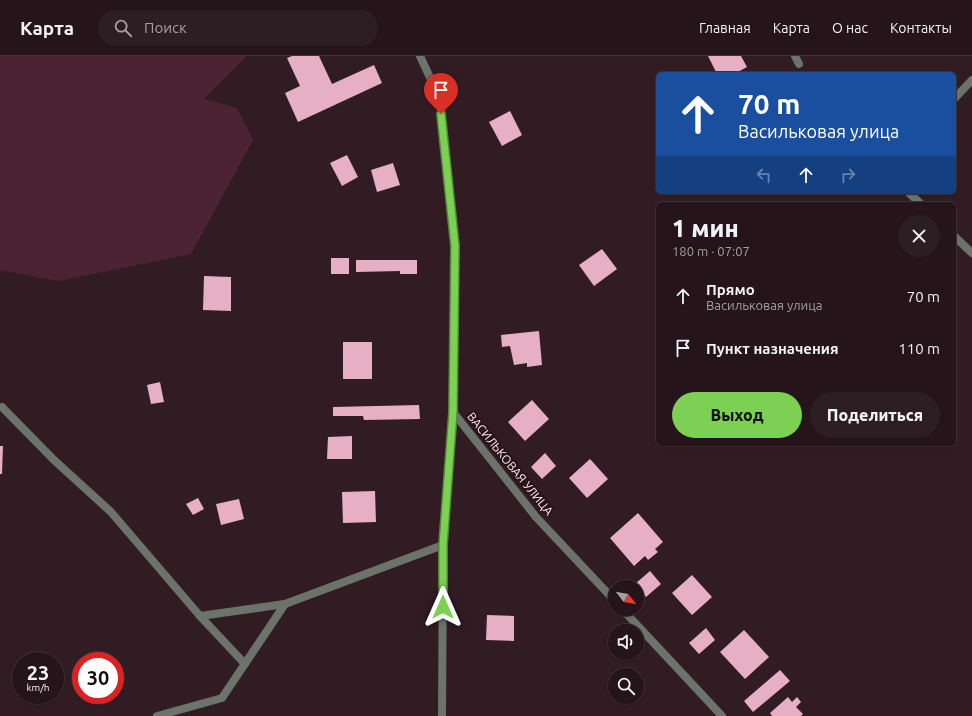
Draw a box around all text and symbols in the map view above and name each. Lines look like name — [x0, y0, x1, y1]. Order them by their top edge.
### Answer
search box — [98, 10, 378, 46]
text: Карта — [20, 17, 74, 39]
icon: search — [112, 17, 134, 39]
text: Поиск — [144, 19, 187, 36]
text: Главная — [699, 20, 751, 36]
text: Карта — [773, 20, 810, 36]
text: О нас — [832, 20, 868, 36]
text: Контакты — [890, 20, 952, 36]
pin — [424, 73, 458, 114]
icon: arrive — [430, 79, 452, 101]
icon: ahead — [672, 88, 724, 140]
text: 70 m — [738, 88, 800, 119]
text: Васильковая улица — [738, 121, 899, 141]
icon: left — [753, 164, 775, 186]
icon: ahead — [795, 164, 817, 186]
icon: right — [837, 164, 859, 186]
text: 1 мин — [672, 215, 739, 242]
button: close — [898, 215, 940, 257]
text: 180 m · 07:07 — [672, 244, 750, 258]
text: Прямо — [706, 281, 755, 298]
icon: ahead — [672, 285, 694, 307]
text: 70 m — [907, 288, 940, 305]
text: Васильковая улица — [706, 298, 822, 312]
icon: arrive — [672, 337, 694, 359]
text: Пункт назначения — [706, 340, 839, 357]
text: 110 m — [898, 340, 940, 357]
button: Выход — [672, 392, 802, 438]
button: Поделиться — [810, 392, 940, 438]
street label: ВАСИЛЬКОВАЯ УЛИЦА — [465, 410, 556, 518]
north arrow — [608, 580, 644, 616]
map controls — [608, 580, 644, 704]
position arrow — [422, 586, 464, 628]
button: sound — [608, 624, 644, 660]
speed limit sign: 30 — [72, 652, 124, 704]
text: 23 — [27, 661, 49, 684]
button: search — [608, 668, 644, 704]
text: km/h — [26, 682, 50, 693]

